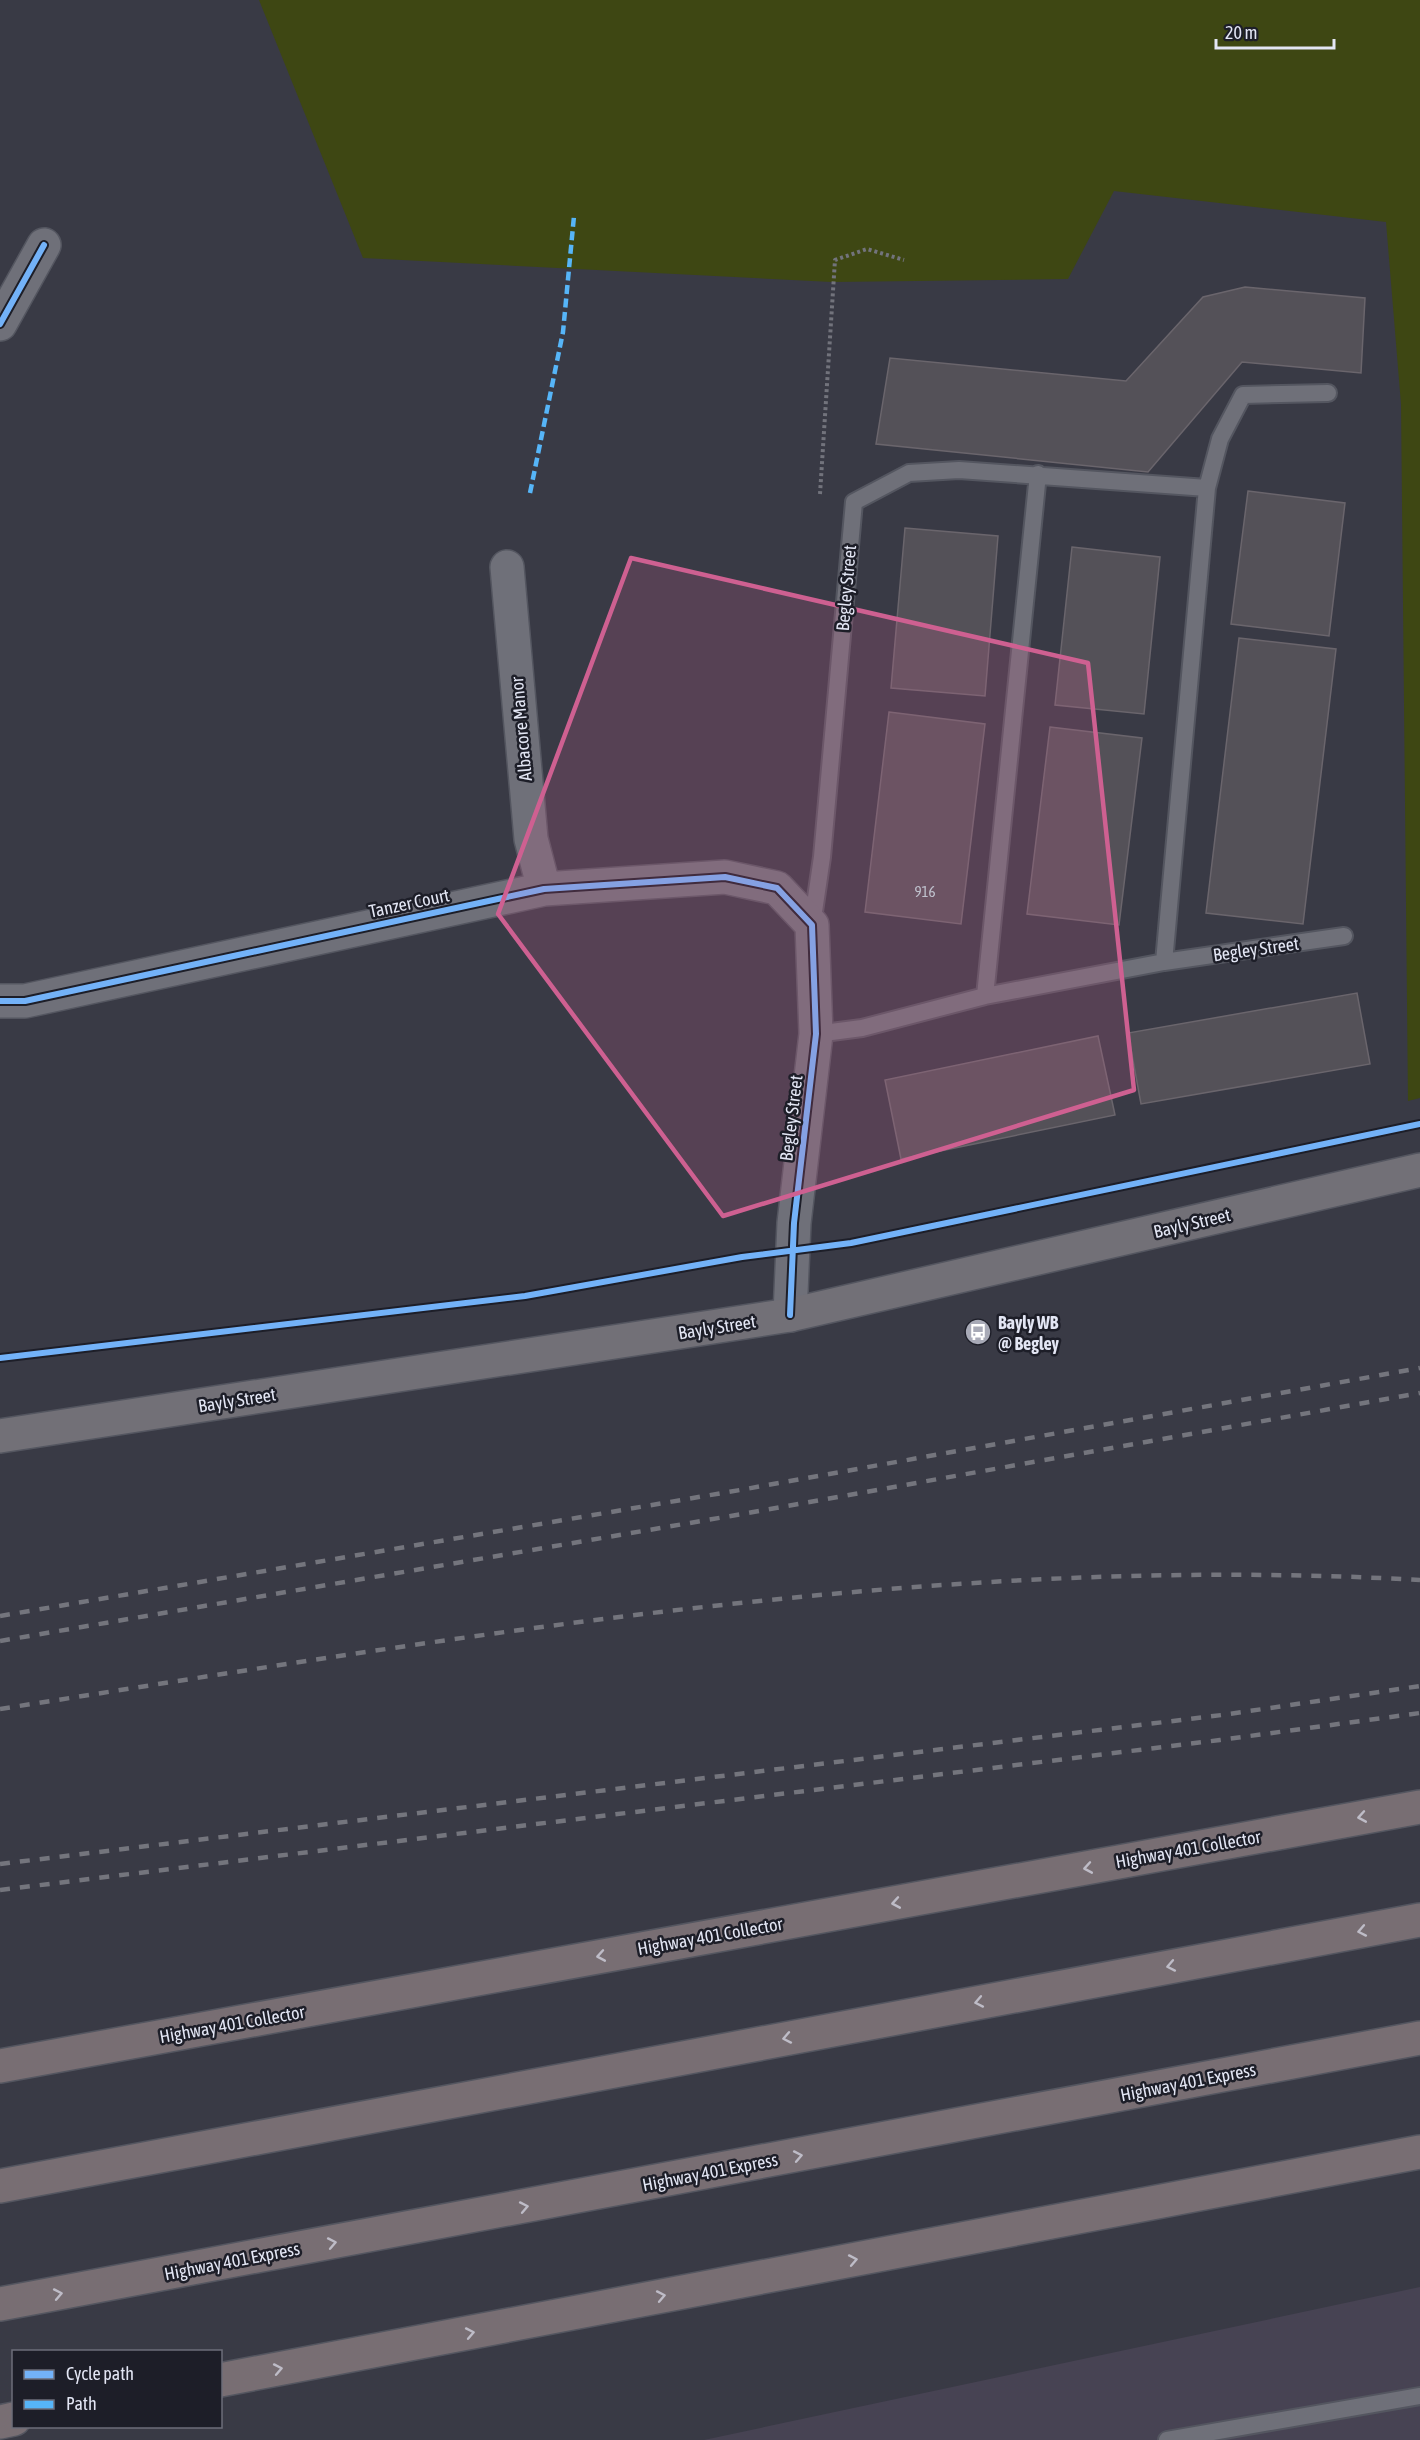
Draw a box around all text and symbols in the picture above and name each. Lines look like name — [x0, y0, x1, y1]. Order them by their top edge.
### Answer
scale bar — [1216, 12, 1334, 50]
text: 20 m — [1225, 22, 1257, 43]
street label: Begley Street — [832, 544, 860, 632]
street label: Albacore Manor — [506, 675, 536, 782]
house number: 916 — [914, 883, 936, 900]
street label: Tanzer Court — [367, 884, 451, 922]
street label: Begley Street — [1212, 933, 1300, 965]
street label: Begley Street — [775, 1074, 807, 1162]
street label: Bayly Street — [1151, 1204, 1233, 1242]
street label: Bayly Street — [677, 1311, 757, 1343]
place label: Bayly WB @ Begley — [998, 1312, 1060, 1354]
bus stop icon: Bayly WB @ Begley — [963, 1317, 993, 1347]
street label: Bayly Street — [197, 1384, 277, 1416]
one-way arrow — [1358, 1811, 1367, 1823]
street label: Highway 401 Collector — [1114, 1826, 1263, 1872]
one-way arrow — [1083, 1861, 1093, 1873]
one-way arrow — [891, 1896, 901, 1908]
street label: Highway 401 Collector — [636, 1913, 785, 1959]
one-way arrow — [1358, 1924, 1368, 1937]
one-way arrow — [596, 1949, 606, 1962]
one-way arrow — [1166, 1959, 1176, 1972]
one-way arrow — [974, 1995, 984, 2008]
street label: Highway 401 Collector — [158, 2001, 307, 2047]
one-way arrow — [783, 2031, 793, 2044]
street label: Highway 401 Express — [1119, 2059, 1257, 2105]
street label: Highway 401 Express — [641, 2149, 779, 2195]
one-way arrow — [792, 2150, 802, 2163]
one-way arrow — [518, 2201, 528, 2214]
one-way arrow — [327, 2237, 337, 2250]
street label: Highway 401 Express — [163, 2238, 301, 2284]
one-way arrow — [847, 2254, 857, 2267]
one-way arrow — [53, 2288, 62, 2300]
one-way arrow — [656, 2290, 666, 2303]
one-way arrow — [464, 2327, 474, 2340]
legend — [12, 2350, 222, 2428]
text: Cycle path — [66, 2363, 134, 2384]
one-way arrow — [273, 2363, 283, 2376]
text: Path — [66, 2393, 97, 2414]

